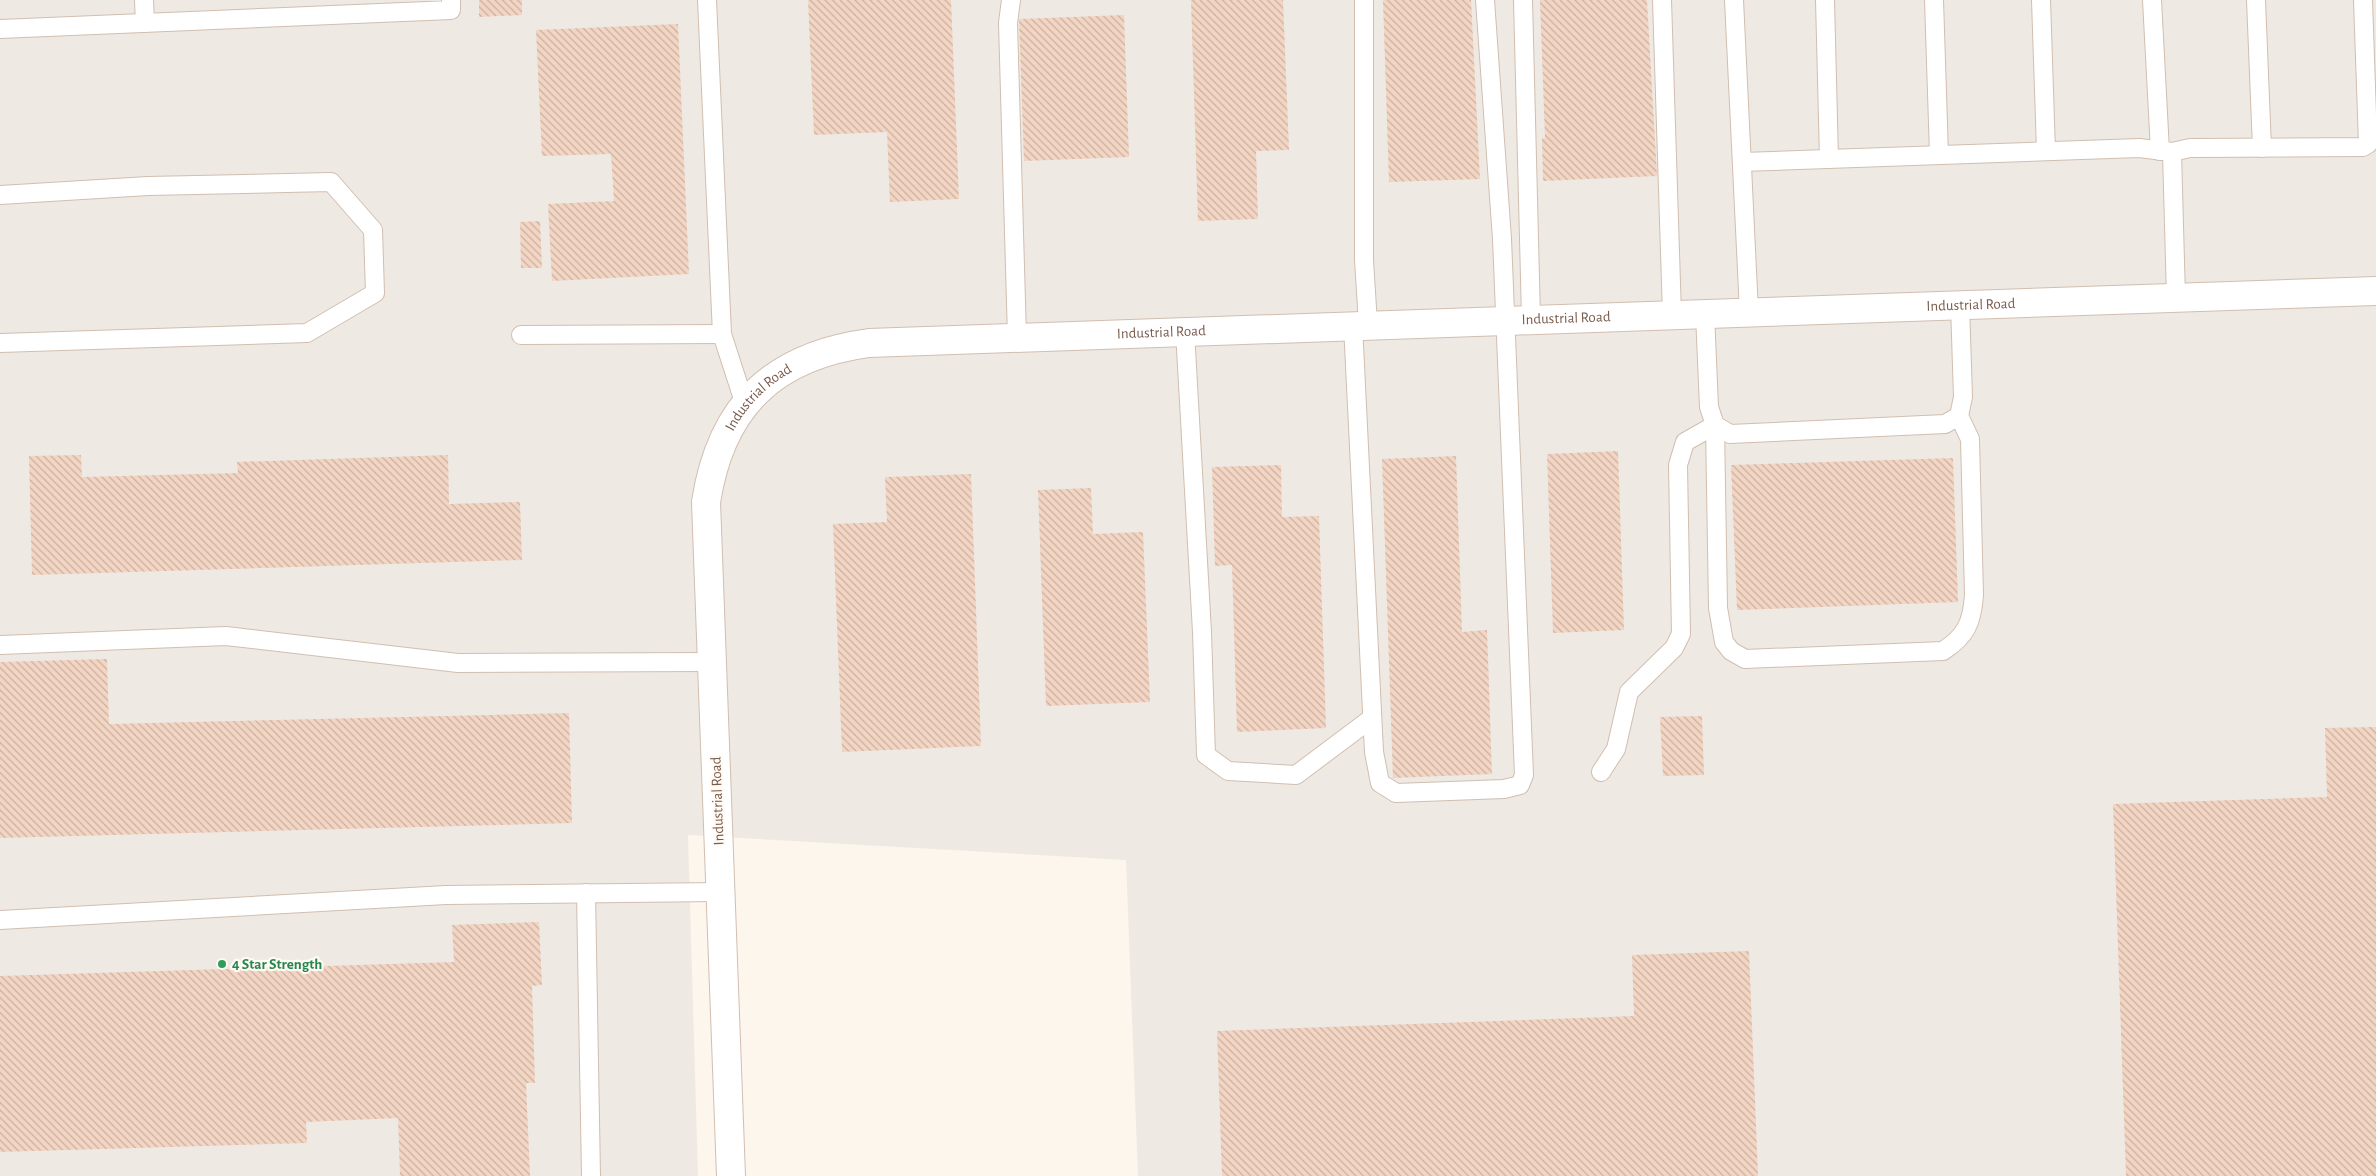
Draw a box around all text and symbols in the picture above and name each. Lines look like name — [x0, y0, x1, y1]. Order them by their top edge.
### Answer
street label: Industrial Road — [1926, 296, 2016, 314]
street label: Industrial Road — [1521, 309, 1611, 327]
street label: Industrial Road — [1117, 323, 1206, 342]
street label: Industrial Road — [722, 361, 794, 434]
street label: Industrial Road — [708, 756, 727, 846]
place label: 4 Star Strength — [232, 957, 322, 972]
marker: 4 Star Strength — [216, 958, 228, 970]

